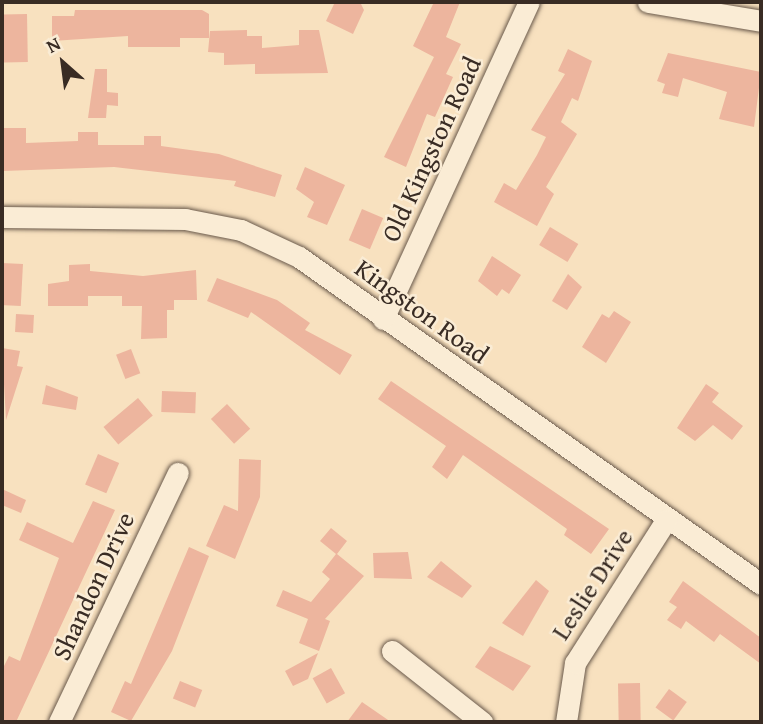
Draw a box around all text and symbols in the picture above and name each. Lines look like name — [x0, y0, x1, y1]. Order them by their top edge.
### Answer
north arrow — [28, 28, 98, 98]
text: N — [41, 29, 65, 60]
street label: Old Kingston Road — [375, 52, 487, 246]
street label: Kingston Road — [349, 252, 495, 370]
street label: Shandon Drive — [45, 507, 141, 665]
street label: Leslie Drive — [545, 523, 639, 645]

